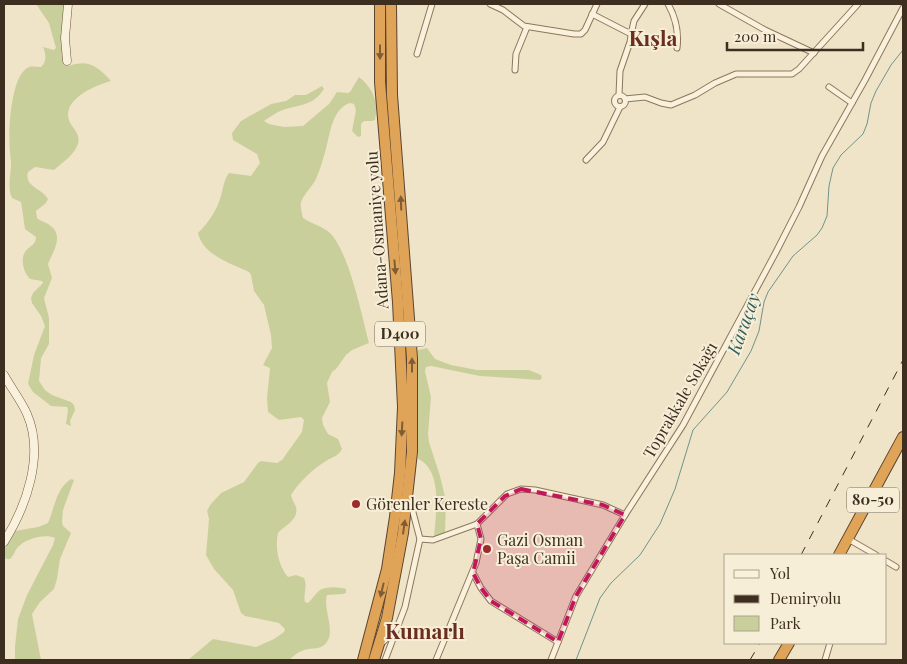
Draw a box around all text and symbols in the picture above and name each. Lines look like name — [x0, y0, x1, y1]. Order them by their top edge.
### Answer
scale bar — [727, 20, 863, 52]
district label: Kışla — [629, 23, 677, 51]
text: 200 m — [734, 26, 777, 46]
one-way arrow — [376, 45, 384, 61]
street label: Adana-Osmaniye yolu — [361, 150, 393, 311]
one-way arrow — [397, 195, 405, 211]
one-way arrow — [391, 259, 399, 275]
water label: Karaçay — [721, 289, 765, 359]
road number: D400 — [375, 322, 425, 346]
street label: Toprakkale Sokağı — [638, 338, 722, 462]
one-way arrow — [408, 357, 416, 373]
one-way arrow — [398, 421, 406, 437]
road number: 80-50 — [847, 488, 899, 512]
place label: Görenler Kereste — [366, 493, 488, 514]
marker: Görenler Kereste — [350, 498, 362, 510]
one-way arrow — [400, 519, 408, 535]
place label: Gazi Osman Paşa Camii — [497, 529, 584, 568]
marker: Gazi Osman Paşa Camii — [481, 543, 493, 555]
legend — [724, 554, 887, 644]
text: Yol — [769, 563, 790, 583]
one-way arrow — [378, 583, 386, 598]
text: Demiryolu — [770, 588, 842, 608]
text: Park — [770, 613, 802, 633]
district label: Kumarlı — [385, 616, 465, 644]

